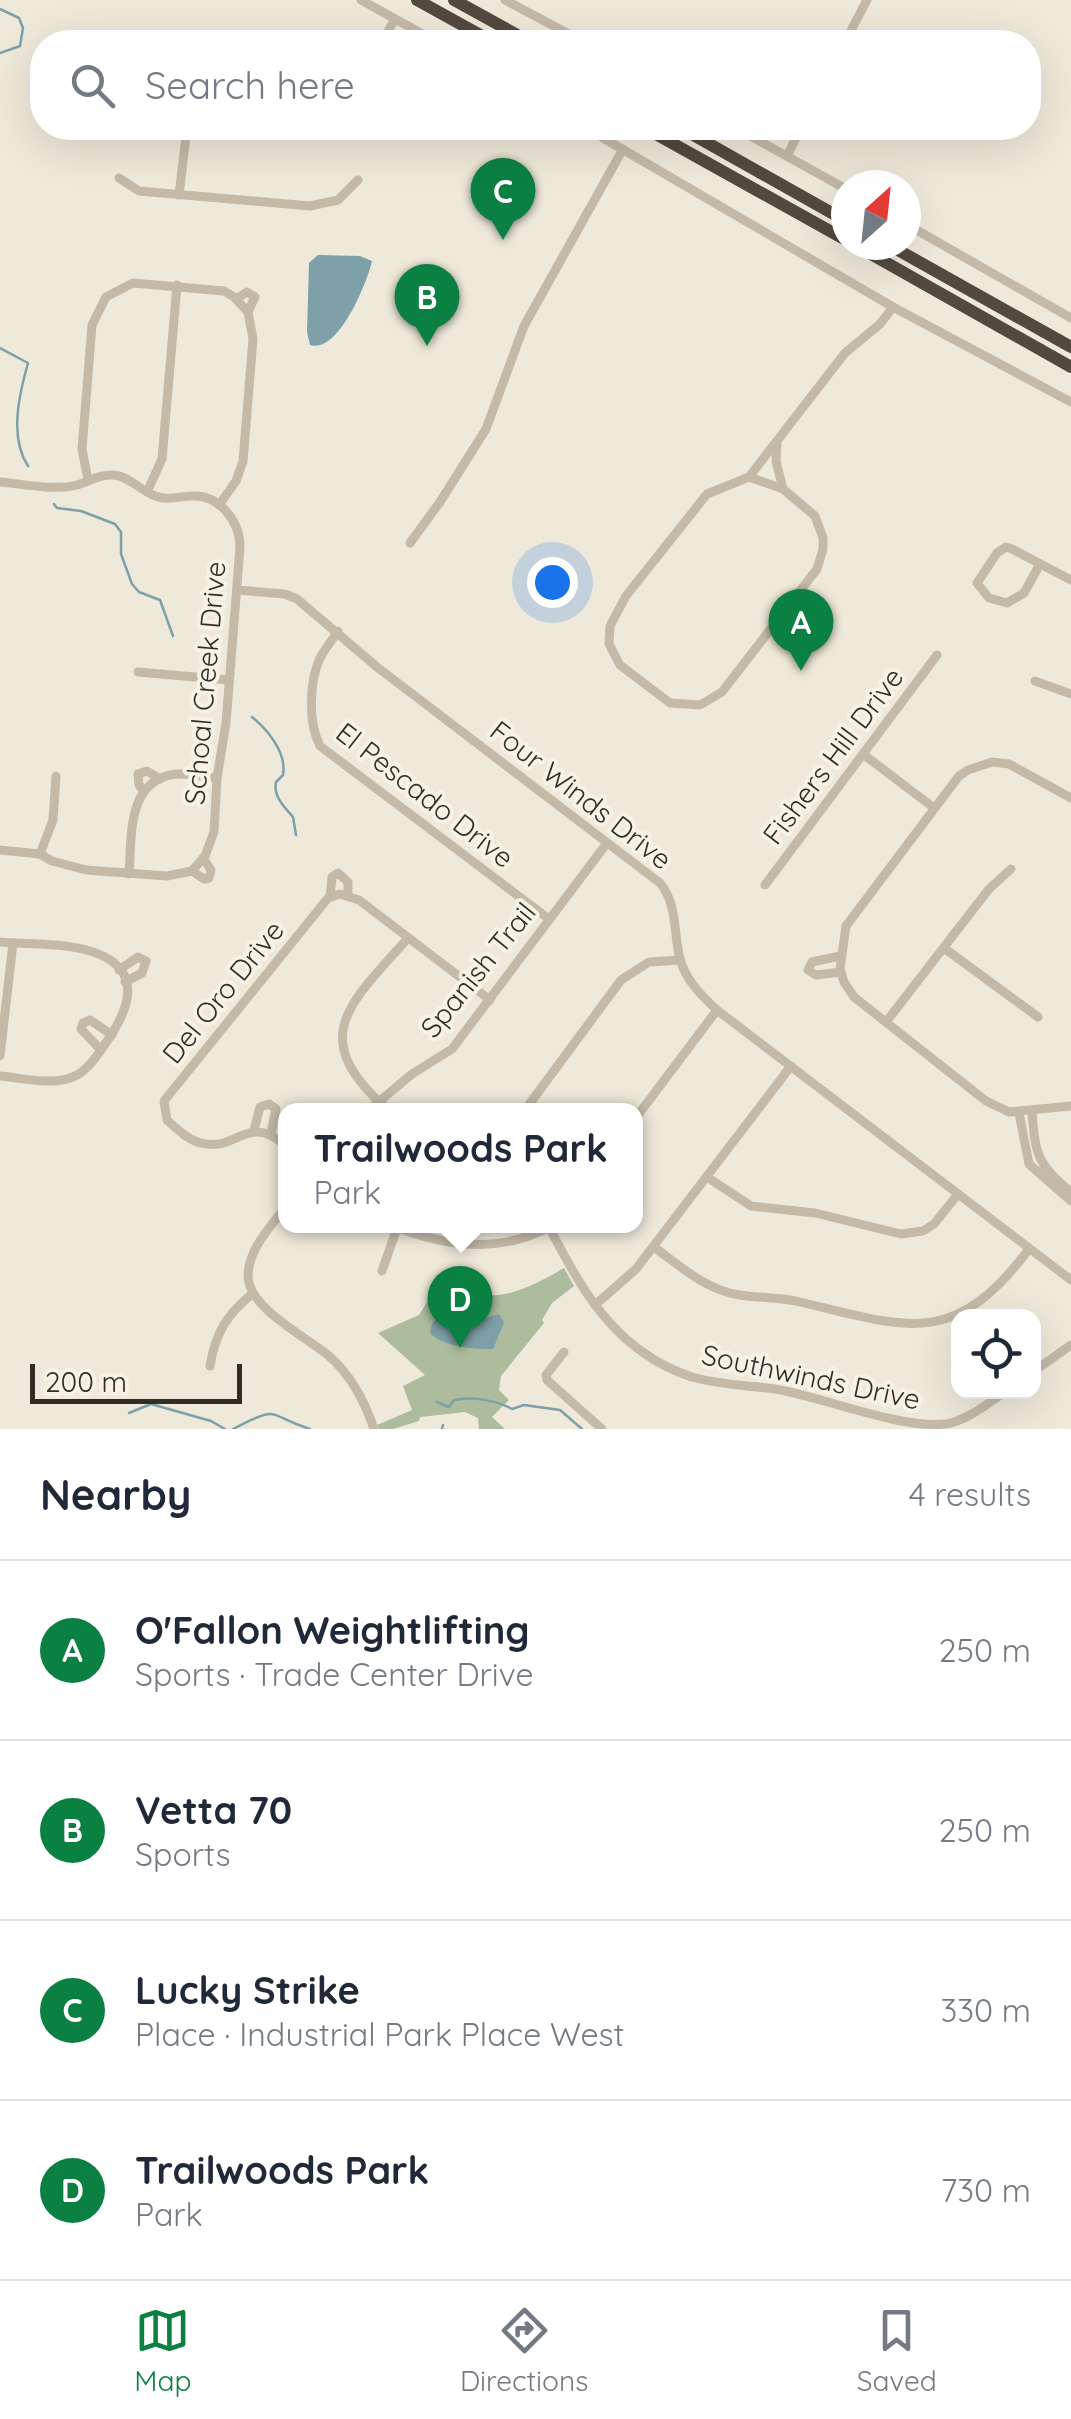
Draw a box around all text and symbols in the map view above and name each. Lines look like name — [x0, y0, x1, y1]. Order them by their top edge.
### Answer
search box — [30, 30, 1041, 140]
icon: search — [65, 58, 120, 113]
text: Search here — [145, 61, 355, 109]
pin: C — [470, 158, 536, 240]
north arrow — [831, 170, 921, 260]
pin: B — [394, 264, 460, 346]
your location — [527, 557, 578, 608]
street label: Schoal Creek Drive — [176, 560, 233, 806]
pin: A — [768, 588, 834, 671]
street label: Fishers Hill Drive — [755, 660, 910, 851]
street label: Four Winds Drive — [483, 713, 679, 876]
street label: El Pescado Drive — [330, 714, 521, 875]
street label: Spanish Trail — [413, 895, 543, 1044]
street label: Del Oro Drive — [154, 913, 291, 1070]
popup — [278, 1103, 643, 1233]
text: Trailwoods Park — [313, 1124, 608, 1172]
text: Park — [313, 1172, 381, 1212]
pin: D — [428, 1266, 492, 1348]
map controls — [951, 1309, 1041, 1399]
button: locate — [951, 1309, 1041, 1399]
street label: Southwinds Drive — [699, 1336, 923, 1417]
scale bar — [30, 1359, 242, 1404]
text: 200 m — [45, 1364, 127, 1399]
text: Nearby — [40, 1468, 191, 1521]
text: 4 results — [909, 1474, 1031, 1514]
text: O'Fallon Weightlifting — [135, 1606, 530, 1654]
text: A — [62, 1630, 83, 1670]
text: 250 m — [939, 1630, 1031, 1670]
text: Sports · Trade Center Drive — [135, 1654, 534, 1694]
text: Vetta 70 — [135, 1786, 292, 1834]
text: B — [62, 1810, 83, 1850]
text: 250 m — [939, 1810, 1031, 1850]
text: Sports — [135, 1834, 231, 1874]
text: Lucky Strike — [135, 1966, 360, 2014]
text: C — [62, 1990, 83, 2030]
text: 330 m — [941, 1990, 1031, 2030]
text: Place · Industrial Park Place West — [135, 2014, 624, 2054]
text: Trailwoods Park — [135, 2146, 429, 2194]
text: D — [61, 2170, 84, 2210]
text: 730 m — [941, 2170, 1031, 2210]
text: Park — [135, 2194, 203, 2234]
tab: Map — [134, 2303, 191, 2398]
tab: Directions — [460, 2303, 588, 2398]
tab: Saved — [857, 2303, 937, 2398]

